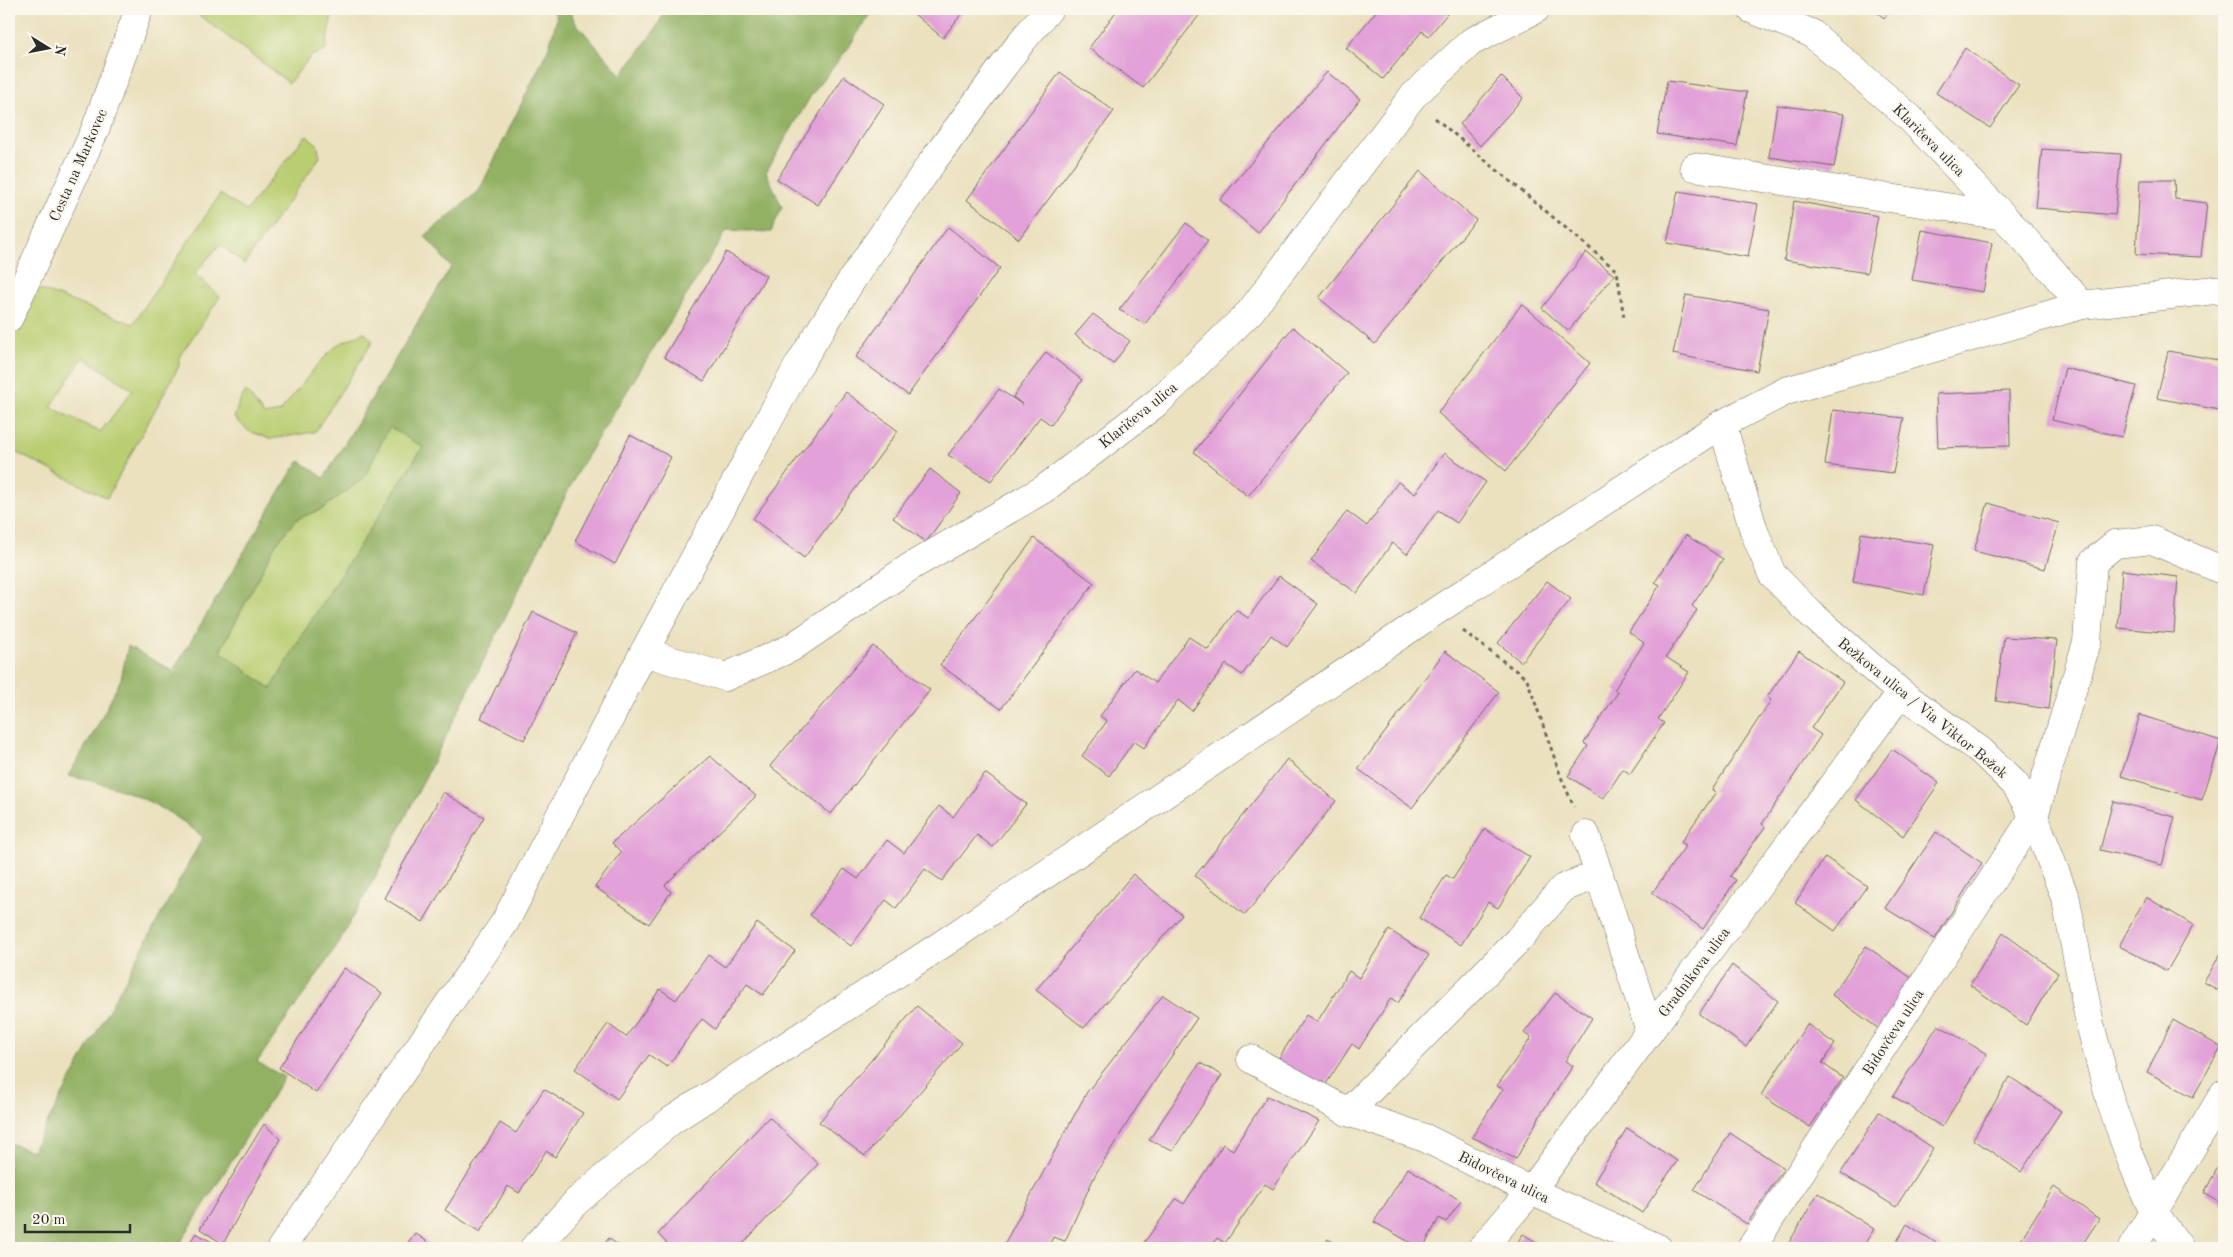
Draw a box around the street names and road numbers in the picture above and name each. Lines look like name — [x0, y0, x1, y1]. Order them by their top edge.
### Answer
street label: Klaričeva ulica — [1889, 102, 1967, 181]
street label: Cesta na Markovec — [48, 107, 111, 224]
street label: Klaričeva ulica — [1097, 380, 1181, 452]
street label: Bežkova ulica / Via Viktor Bežek — [1834, 636, 2010, 782]
street label: Gradnikova ulica — [1657, 925, 1734, 1021]
street label: Bidovčeva ulica — [1861, 987, 1928, 1079]
street label: Bidovčeva ulica — [1455, 1150, 1552, 1207]

